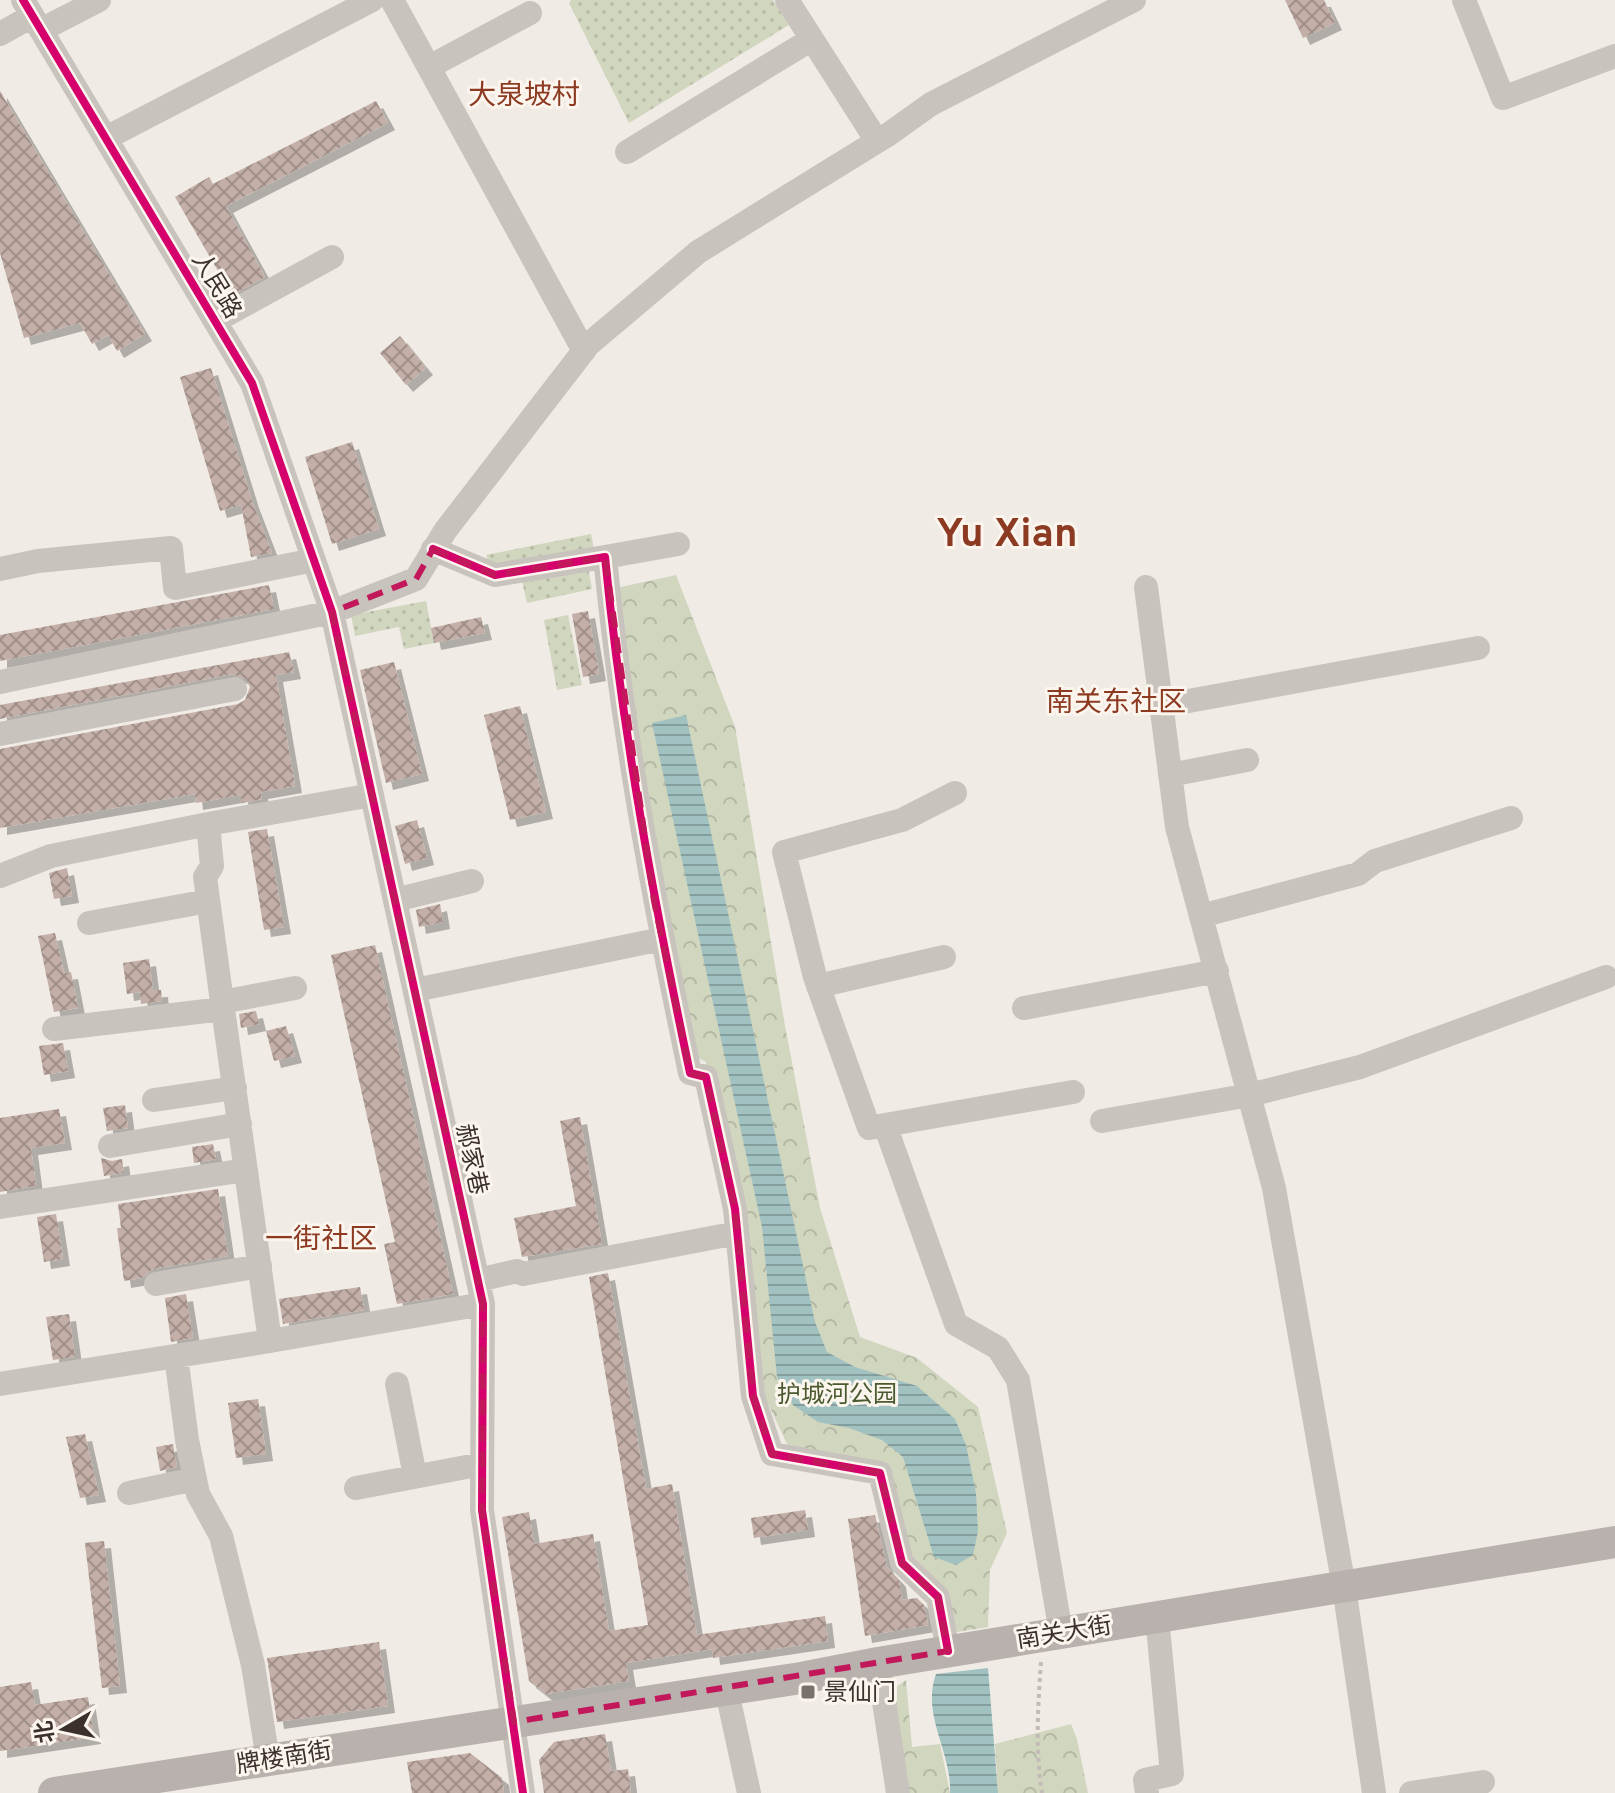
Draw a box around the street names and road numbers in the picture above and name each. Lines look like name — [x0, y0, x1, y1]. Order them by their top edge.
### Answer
street label: 人民路 — [184, 247, 247, 325]
street label: 郝家巷 — [448, 1121, 492, 1198]
street label: 南关大街 — [1015, 1612, 1114, 1656]
street label: 牌楼南街 — [235, 1737, 334, 1781]

